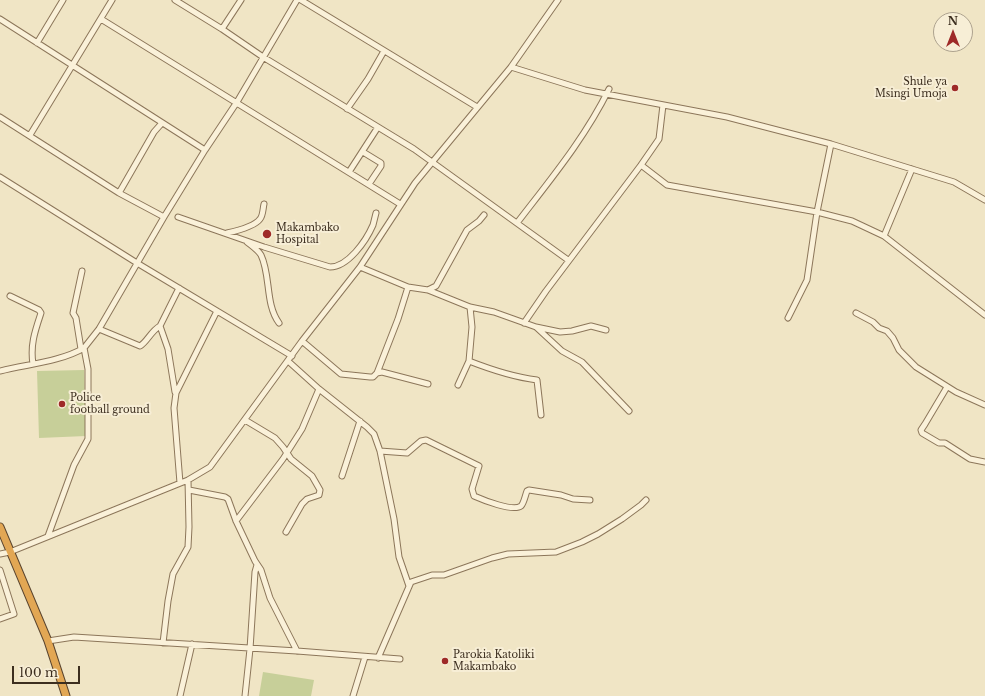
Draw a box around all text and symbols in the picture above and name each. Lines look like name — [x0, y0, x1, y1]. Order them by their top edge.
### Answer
north arrow — [933, 12, 973, 52]
text: N — [948, 14, 958, 28]
place label: Shule ya Msingi Umoja — [875, 76, 947, 100]
marker: Shule ya Msingi Umoja — [950, 83, 960, 93]
place label: Makambako Hospital — [276, 222, 339, 246]
marker: Makambako Hospital — [261, 228, 273, 240]
place label: Police football ground — [70, 392, 150, 416]
marker: Police football ground — [57, 399, 67, 409]
place label: Parokia Katoliki Makambako — [453, 649, 534, 672]
marker: Parokia Katoliki Makambako — [440, 656, 450, 666]
scale bar — [14, 658, 82, 684]
text: 100 m — [19, 665, 58, 680]

